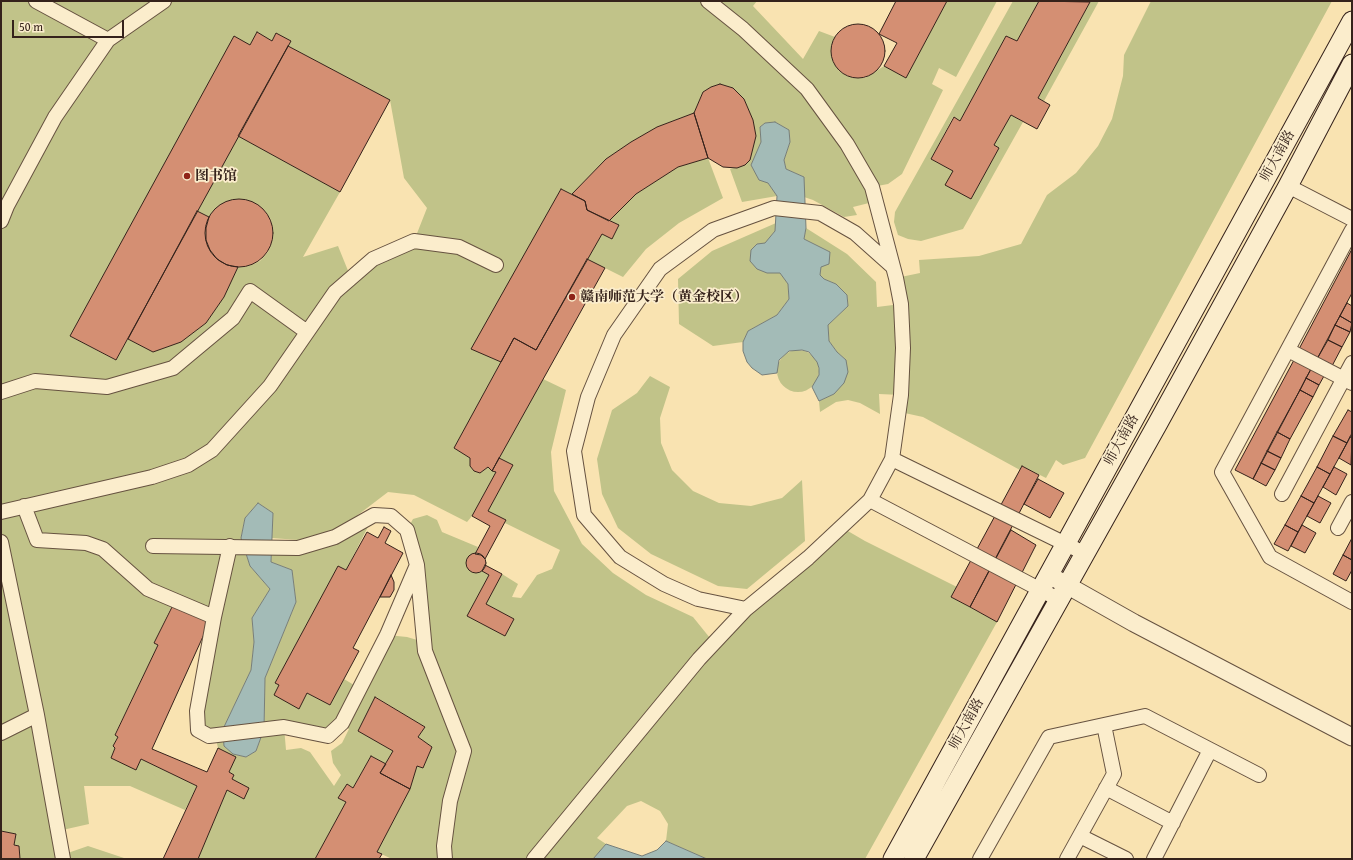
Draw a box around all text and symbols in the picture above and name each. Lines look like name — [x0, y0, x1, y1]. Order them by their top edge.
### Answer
scale bar — [14, 12, 126, 38]
text: 50 m — [19, 18, 43, 35]
street label: 师大南路 — [1257, 127, 1299, 185]
place label: 图书馆 — [195, 168, 237, 184]
marker: 图书馆 — [182, 171, 192, 181]
place label: 赣南师范大学（黄金校区） — [580, 289, 748, 305]
marker: 赣南师范大学（黄金校区） — [567, 292, 577, 302]
street label: 师大南路 — [1101, 411, 1143, 469]
street label: 师大南路 — [946, 695, 988, 753]

